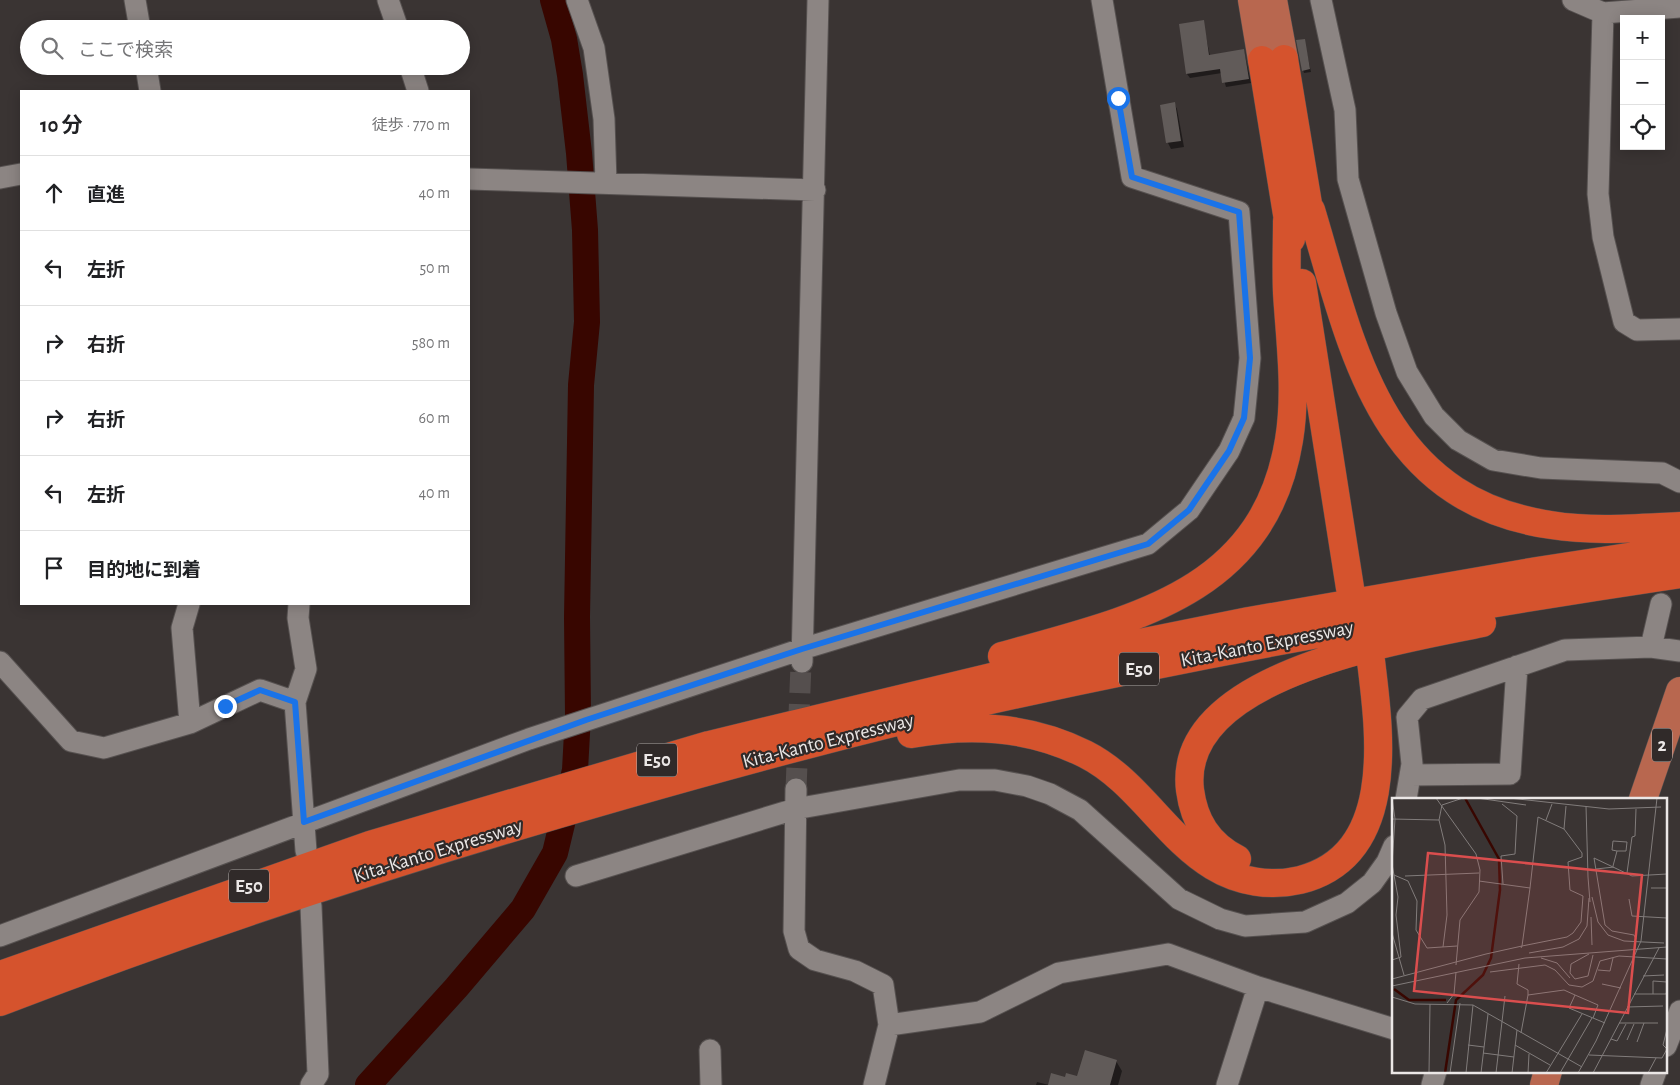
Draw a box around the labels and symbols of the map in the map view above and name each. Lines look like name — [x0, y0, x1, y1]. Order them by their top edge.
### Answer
route start — [1107, 87, 1130, 110]
street label: Kita-Kanto Expressway — [1179, 617, 1356, 671]
road number: E50 — [1119, 652, 1159, 686]
route end — [214, 695, 237, 718]
street label: Kita-Kanto Expressway — [740, 710, 916, 772]
road number: 2 — [1652, 728, 1672, 762]
road number: E50 — [637, 744, 677, 776]
inset map — [1392, 798, 1668, 1072]
street label: Kita-Kanto Expressway — [351, 816, 525, 886]
road number: E50 — [229, 869, 269, 902]

